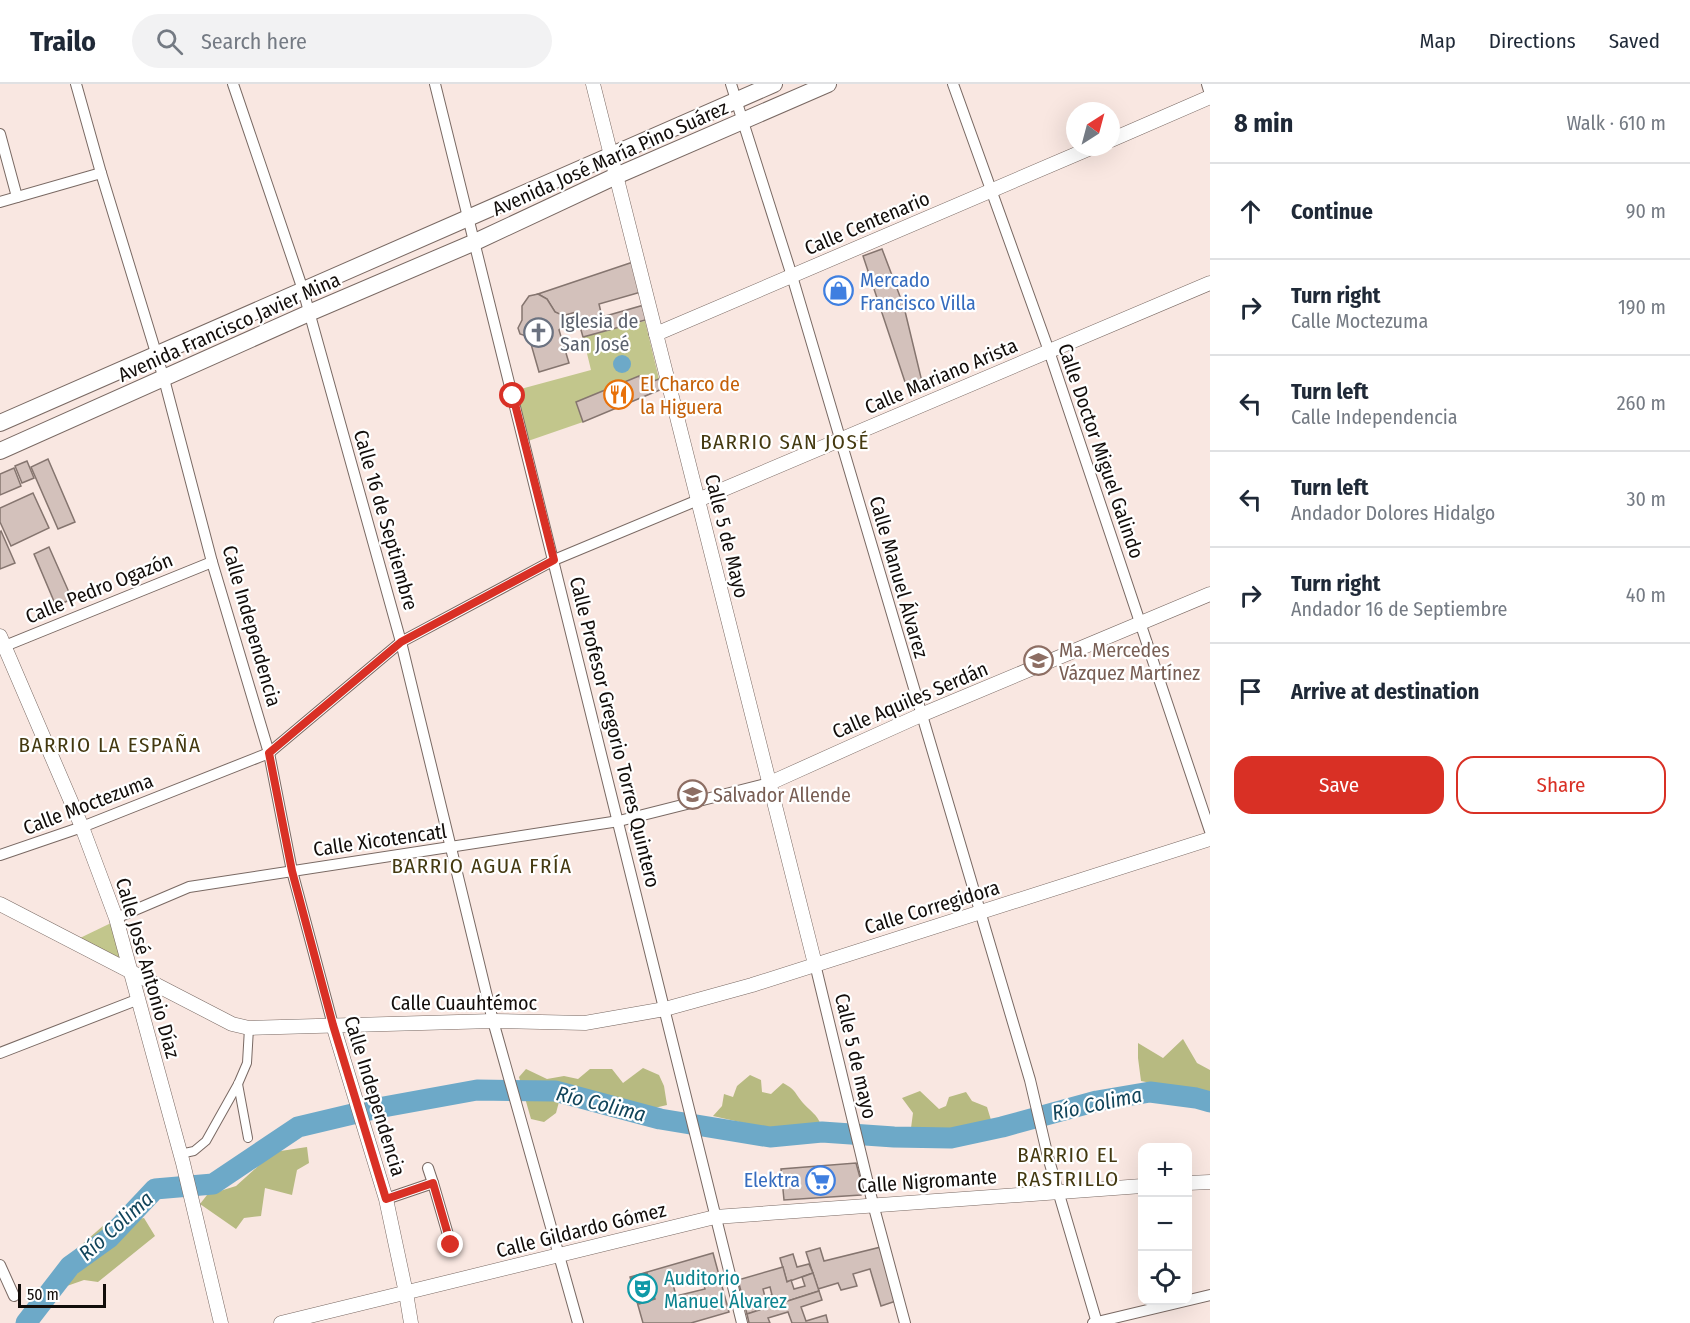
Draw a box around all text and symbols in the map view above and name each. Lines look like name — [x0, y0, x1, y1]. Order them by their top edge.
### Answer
search box — [132, 14, 552, 68]
text: Trailo — [30, 25, 96, 58]
icon: search — [153, 25, 186, 58]
text: Search here — [201, 28, 307, 55]
text: Map — [1419, 28, 1456, 54]
text: Directions — [1489, 28, 1576, 54]
text: Saved — [1609, 28, 1660, 54]
street label: Avenida José María Pino Suárez — [489, 95, 732, 221]
north arrow — [1066, 102, 1120, 156]
text: 8 min — [1234, 108, 1293, 139]
text: Walk · 610 m — [1566, 111, 1666, 135]
street label: Calle Centenario — [801, 186, 933, 260]
icon: ahead — [1234, 195, 1267, 228]
text: Continue — [1291, 198, 1373, 225]
text: 90 m — [1626, 199, 1666, 223]
street label: Avenida Francisco Javier Mina — [114, 267, 344, 387]
place label: Mercado Francisco Villa — [860, 268, 976, 315]
shop icon: Mercado Francisco Villa — [823, 275, 855, 307]
text: Turn right — [1291, 282, 1380, 309]
icon: right — [1234, 291, 1267, 324]
text: 190 m — [1618, 295, 1666, 319]
place label: Iglesia de San José — [560, 309, 638, 356]
text: Calle Moctezuma — [1291, 309, 1428, 333]
church icon: Iglesia de San José — [523, 316, 555, 348]
street label: Calle Mariano Arista — [861, 333, 1021, 419]
street label: Calle Doctor Miguel Galindo — [1053, 340, 1149, 562]
place label: El Charco de la Higuera — [640, 372, 740, 419]
text: Turn left — [1291, 378, 1369, 405]
restaurant icon: El Charco de la Higuera — [603, 379, 635, 411]
route start — [499, 382, 525, 408]
icon: left — [1234, 387, 1267, 420]
text: 260 m — [1617, 391, 1666, 415]
text: Calle Independencia — [1291, 405, 1458, 429]
street label: Calle 16 de Septiembre — [349, 427, 423, 613]
district label: BARRIO SAN JOSÉ — [700, 429, 870, 455]
street label: Calle 5 de Mayo — [700, 472, 754, 600]
text: Turn left — [1291, 474, 1369, 501]
icon: left — [1234, 483, 1267, 516]
text: 30 m — [1626, 487, 1666, 511]
street label: Calle Manuel Álvarez — [864, 493, 934, 661]
text: Andador Dolores Hidalgo — [1291, 501, 1495, 525]
street label: Calle Independencia — [218, 543, 286, 709]
street label: Calle Pedro Ogazón — [22, 547, 176, 629]
text: Turn right — [1291, 570, 1380, 597]
street label: Calle Profesor Gregorio Torres Quintero — [565, 574, 665, 890]
icon: right — [1234, 579, 1267, 612]
text: 40 m — [1626, 583, 1666, 607]
text: Andador 16 de Septiembre — [1291, 597, 1507, 621]
place label: Ma. Mercedes Vázquez Martínez — [1059, 638, 1200, 685]
school or university icon: Ma. Mercedes Vázquez Martínez — [1022, 645, 1054, 677]
street label: Calle Aquiles Serdán — [828, 656, 992, 744]
icon: arrive — [1234, 675, 1267, 708]
text: Arrive at destination — [1291, 678, 1479, 705]
district label: BARRIO LA ESPAÑA — [19, 732, 201, 758]
button: Save — [1234, 756, 1444, 814]
button: Share — [1456, 756, 1666, 814]
street label: Calle Moctezuma — [20, 768, 156, 840]
school or university icon: Salvador Allende — [676, 779, 708, 811]
place label: Salvador Allende — [713, 783, 851, 807]
street label: Calle Xicotencatl — [312, 819, 448, 861]
district label: BARRIO AGUA FRÍA — [391, 853, 573, 879]
street label: Calle José Antonio Díaz — [111, 875, 185, 1061]
street label: Calle Corregidora — [862, 875, 1002, 939]
street label: Calle Cuauhtémoc — [391, 991, 538, 1015]
street label: Calle 5 de mayo — [830, 991, 882, 1121]
street label: Calle Independencia — [339, 1013, 411, 1179]
water label: Río Colima — [553, 1080, 649, 1128]
water label: Río Colima — [1050, 1082, 1144, 1126]
district label: BARRIO EL RASTRILLO — [1016, 1142, 1120, 1192]
map controls — [1138, 1143, 1192, 1305]
button: + — [1138, 1143, 1192, 1197]
supermarket icon: Elektra — [805, 1164, 837, 1196]
street label: Calle Nigromante — [856, 1164, 998, 1198]
place label: Elektra — [744, 1168, 800, 1192]
water label: Río Colima — [73, 1186, 159, 1266]
street label: Calle Gildardo Gómez — [494, 1197, 668, 1263]
button: − — [1138, 1197, 1192, 1251]
route end — [437, 1231, 463, 1257]
button: locate — [1138, 1251, 1192, 1305]
place label: Auditorio Manuel Álvarez — [664, 1266, 787, 1313]
theatre icon: Auditorio Manuel Álvarez — [627, 1273, 659, 1305]
scale bar — [18, 1281, 106, 1308]
text: 50 m — [27, 1285, 59, 1304]

